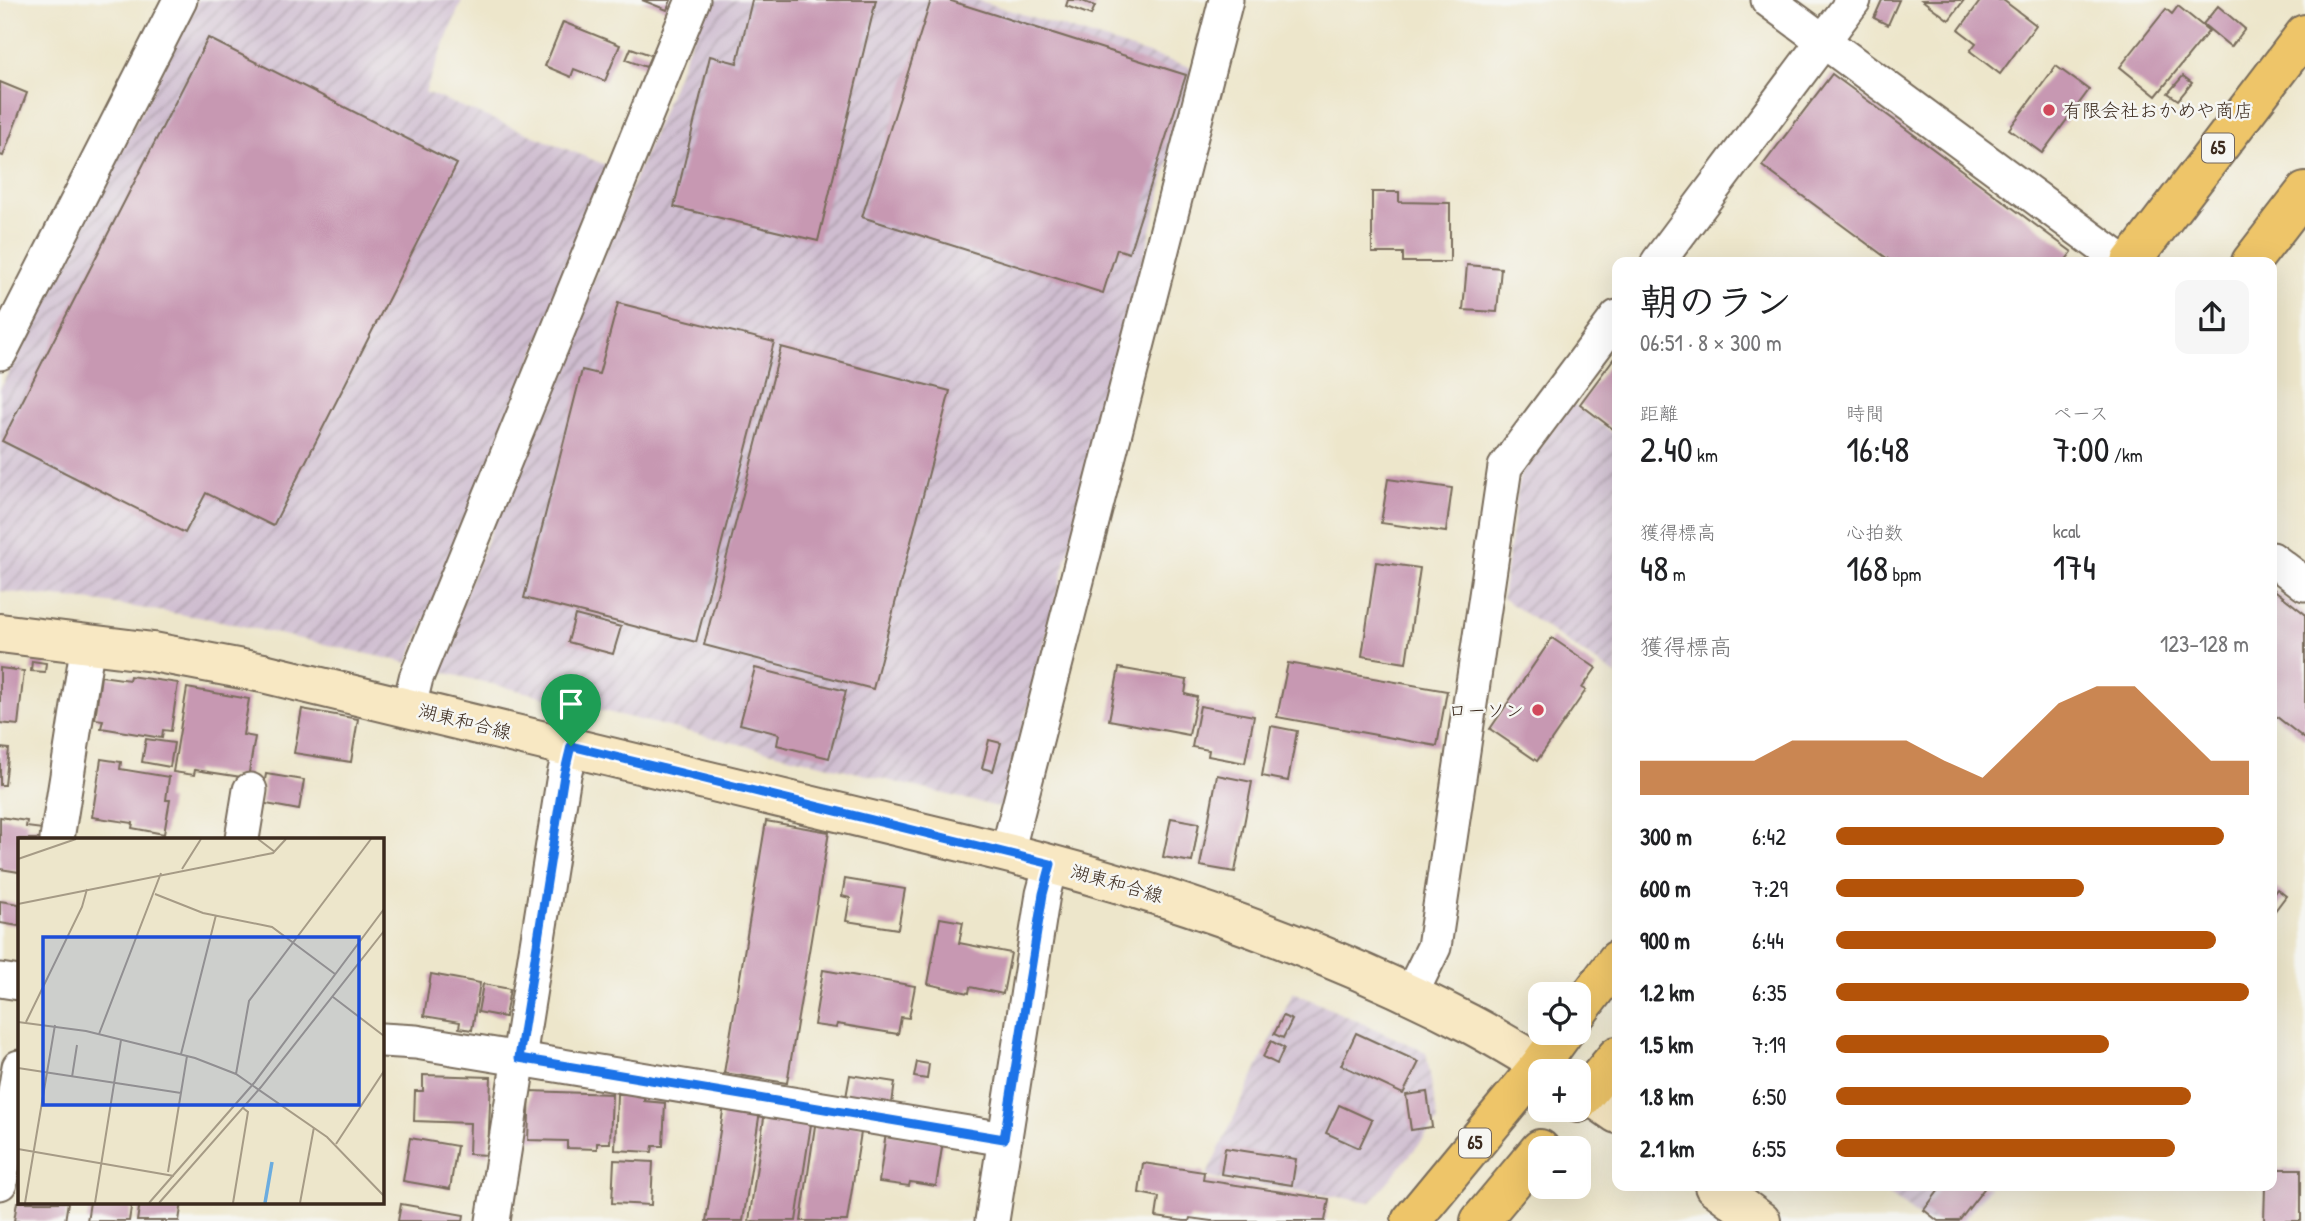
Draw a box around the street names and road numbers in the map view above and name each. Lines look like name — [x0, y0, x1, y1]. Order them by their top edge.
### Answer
road number: 65 — [2202, 134, 2234, 162]
street label: 湖東和合線 — [416, 697, 514, 745]
street label: 湖東和合線 — [1068, 857, 1166, 909]
road number: 65 — [1459, 1128, 1491, 1158]

